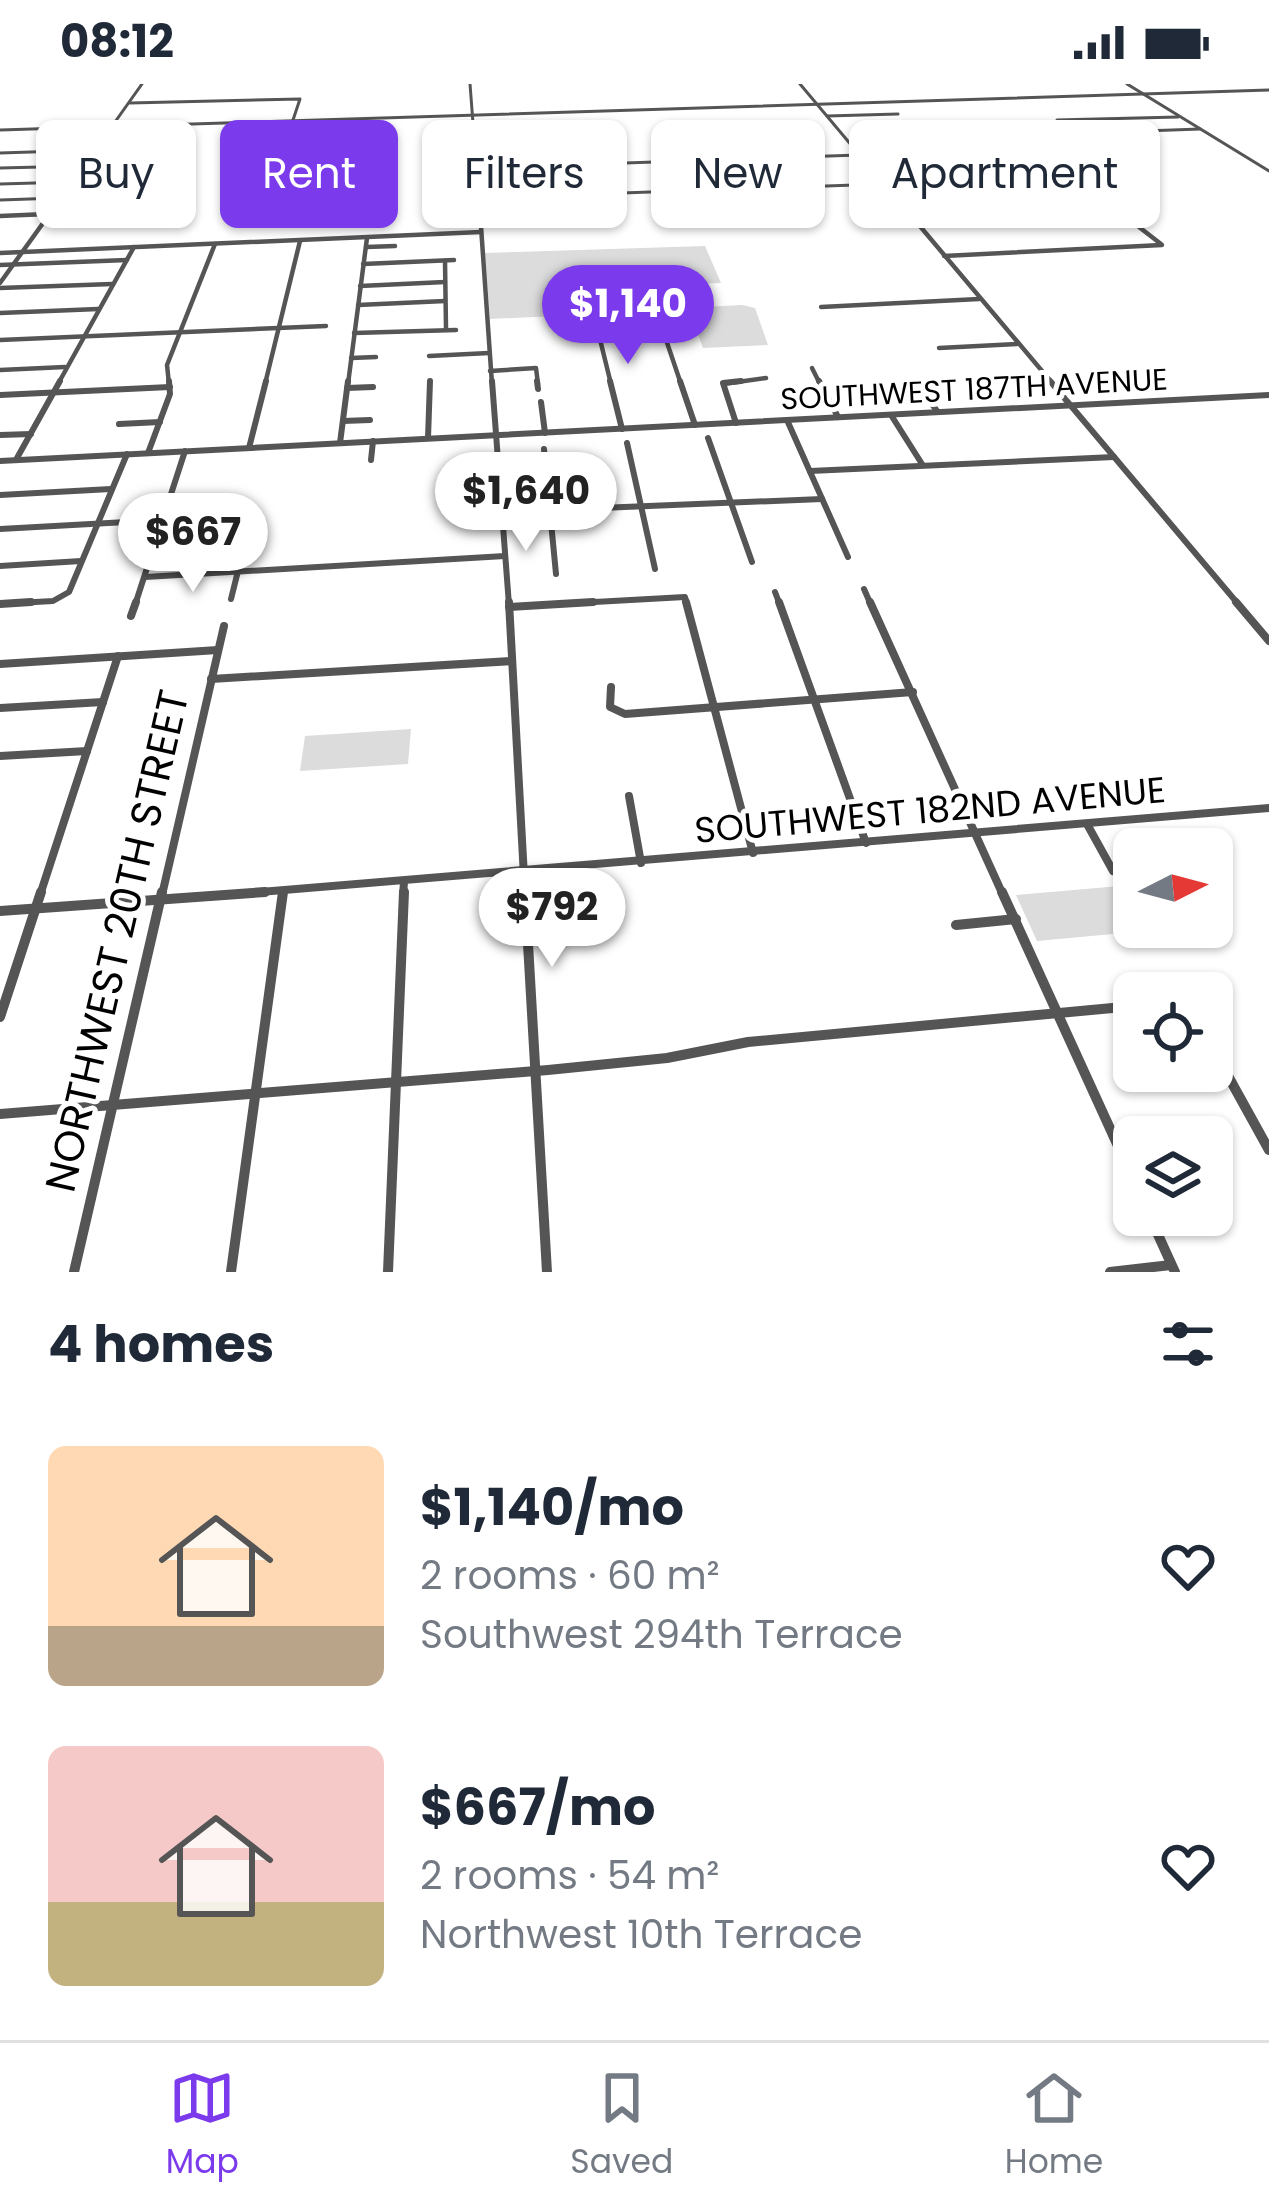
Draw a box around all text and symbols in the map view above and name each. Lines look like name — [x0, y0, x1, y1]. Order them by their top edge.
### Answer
text: 08:12 — [60, 10, 174, 73]
chip: Buy — [36, 120, 196, 228]
chip: Rent — [220, 120, 398, 228]
chip: Filters — [422, 120, 627, 228]
chip: New — [651, 120, 825, 228]
chip: Apartment — [849, 120, 1160, 228]
pin: $1,140 — [530, 265, 726, 367]
text: $1,140 — [569, 276, 687, 331]
street label: SOUTHWEST 187TH AVENUE — [779, 357, 1169, 421]
pin: $1,640 — [428, 452, 624, 554]
text: $1,640 — [462, 463, 590, 518]
pin: $667 — [122, 493, 264, 595]
text: $667 — [145, 504, 241, 559]
street label: NORTHWEST 20TH STREET — [31, 684, 203, 1198]
street label: SOUTHWEST 182ND AVENUE — [692, 764, 1168, 856]
north arrow — [1113, 828, 1233, 948]
map controls — [1113, 828, 1233, 1236]
pin: $792 — [481, 868, 623, 970]
text: $792 — [506, 879, 598, 934]
button: locate — [1113, 972, 1233, 1092]
button: layers — [1113, 1116, 1233, 1236]
text: 4 homes — [48, 1308, 274, 1380]
icon: filters — [1155, 1311, 1221, 1377]
text: $1,140/mo — [420, 1471, 684, 1543]
icon: home — [144, 1494, 288, 1638]
icon: heart — [1155, 1533, 1221, 1599]
text: 2 rooms · 60 m² — [420, 1548, 720, 1603]
text: Southwest 294th Terrace — [420, 1607, 903, 1662]
text: $667/mo — [420, 1771, 655, 1843]
icon: home — [144, 1794, 288, 1938]
icon: heart — [1155, 1833, 1221, 1899]
text: 2 rooms · 54 m² — [420, 1848, 719, 1903]
text: Northwest 10th Terrace — [420, 1907, 862, 1962]
tab: Map — [166, 2065, 239, 2187]
tab: Saved — [570, 2065, 673, 2187]
tab: Home — [1005, 2065, 1103, 2187]

